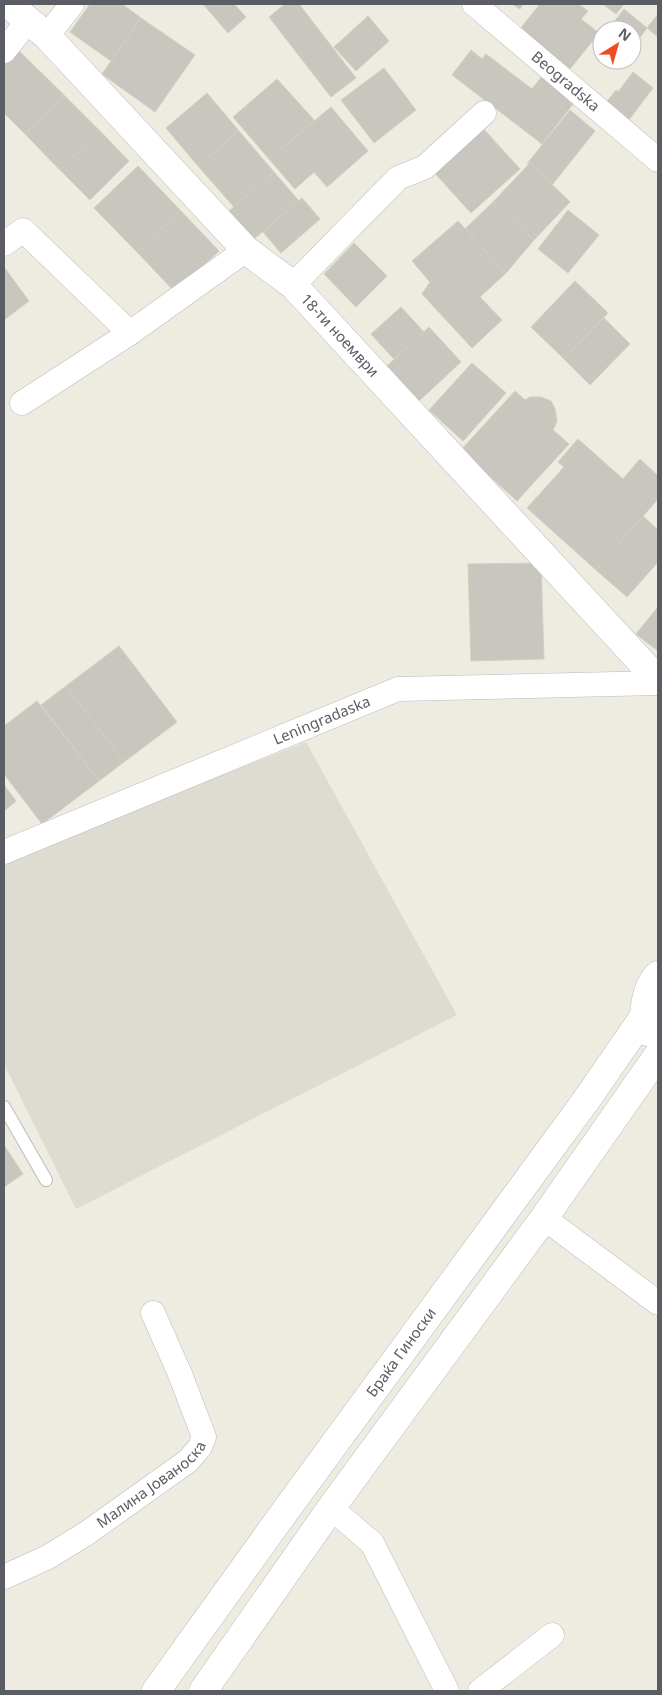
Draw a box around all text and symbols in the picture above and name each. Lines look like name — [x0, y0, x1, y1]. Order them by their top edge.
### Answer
north arrow — [592, 20, 642, 70]
text: N — [615, 23, 635, 45]
street label: Beogradska — [528, 46, 605, 116]
street label: 18-ти ноември — [297, 289, 384, 381]
street label: Leningradaska — [270, 691, 373, 749]
street label: Браќа Гиноски — [361, 1303, 440, 1401]
street label: Малина Јованоска — [92, 1438, 210, 1532]

